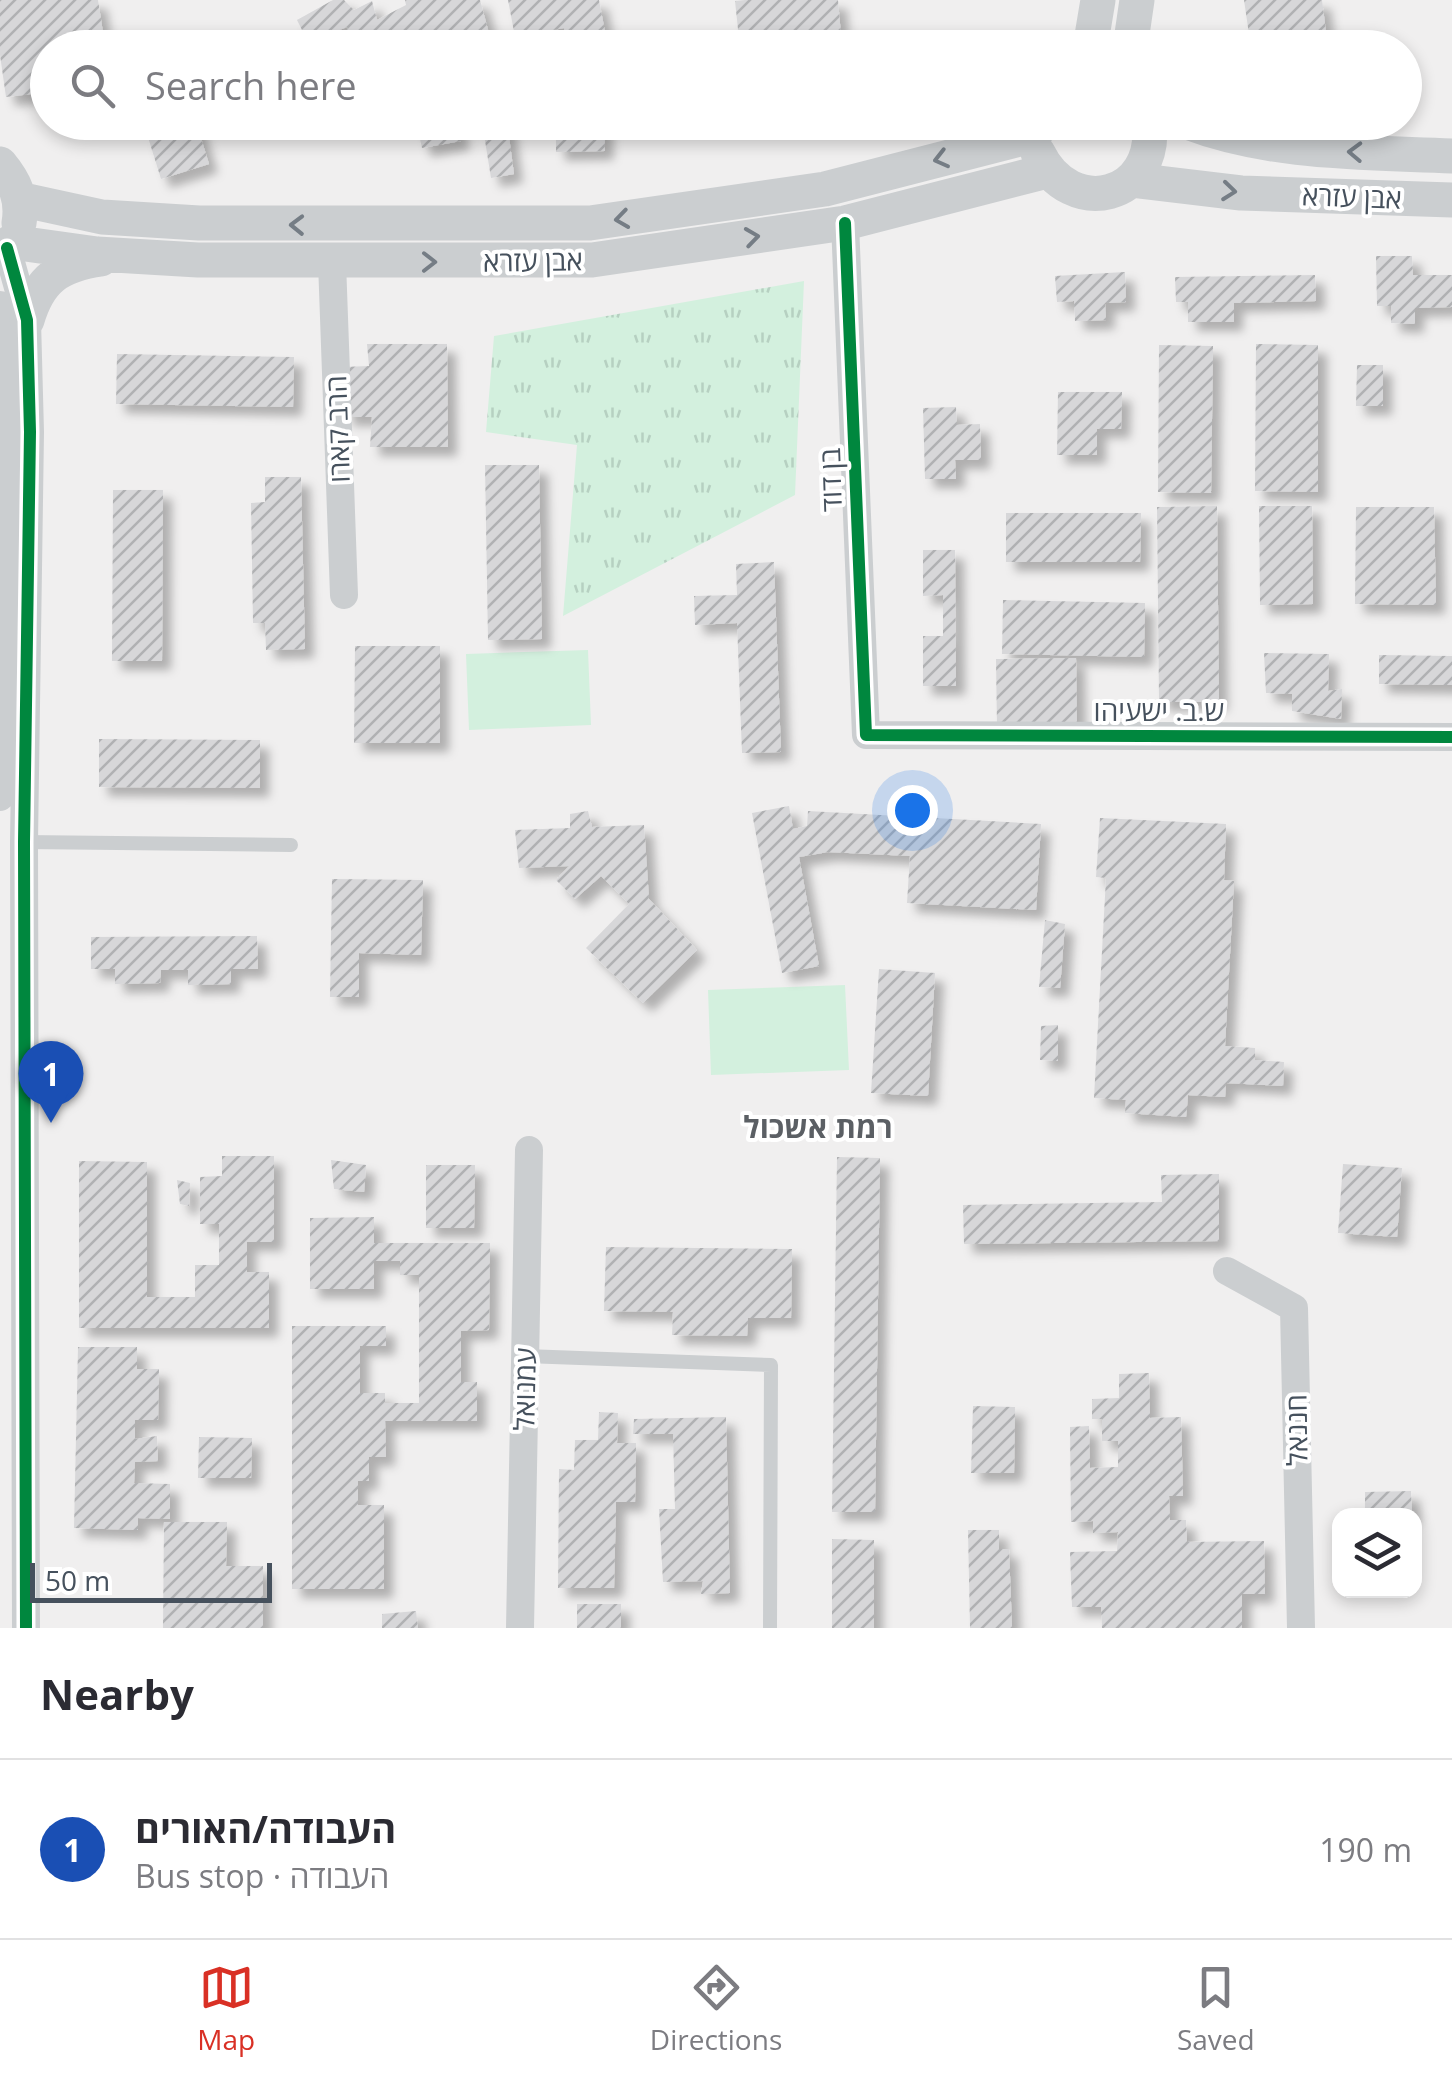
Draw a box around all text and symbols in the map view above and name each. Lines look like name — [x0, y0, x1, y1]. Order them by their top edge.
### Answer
search box — [30, 30, 1422, 140]
icon: search — [65, 58, 120, 113]
text: Search here — [145, 59, 357, 111]
one-way arrow — [1346, 141, 1362, 162]
one-way arrow — [933, 148, 950, 169]
street label: אבן עזרא — [1302, 175, 1403, 217]
one-way arrow — [1221, 180, 1237, 201]
one-way arrow — [613, 207, 630, 228]
one-way arrow — [289, 214, 304, 236]
one-way arrow — [744, 227, 761, 248]
street label: אבן עזרא — [483, 240, 583, 280]
one-way arrow — [422, 251, 438, 273]
street label: הרב קארו — [316, 375, 358, 484]
street label: בן דוד — [810, 447, 850, 513]
street label: ש.ב. ישעיהו — [1094, 691, 1224, 729]
your location — [887, 785, 938, 836]
pin: 1 — [18, 1040, 84, 1123]
district label: רמת אשכול — [743, 1106, 893, 1147]
street label: עמנואל — [504, 1347, 544, 1431]
street label: חננאל — [1276, 1394, 1316, 1466]
map controls — [1332, 1508, 1422, 1598]
button: layers — [1332, 1508, 1422, 1598]
scale bar — [30, 1558, 272, 1602]
text: 50 m — [45, 1561, 110, 1599]
text: Nearby — [40, 1665, 194, 1722]
text: העבודה/האורים — [135, 1802, 396, 1854]
text: 1 — [63, 1828, 82, 1871]
text: 190 m — [1319, 1828, 1412, 1871]
text: Bus stop · העבודה — [135, 1854, 389, 1897]
tab: Map — [197, 1960, 255, 2058]
tab: Directions — [650, 1960, 782, 2058]
tab: Saved — [1177, 1960, 1255, 2058]

